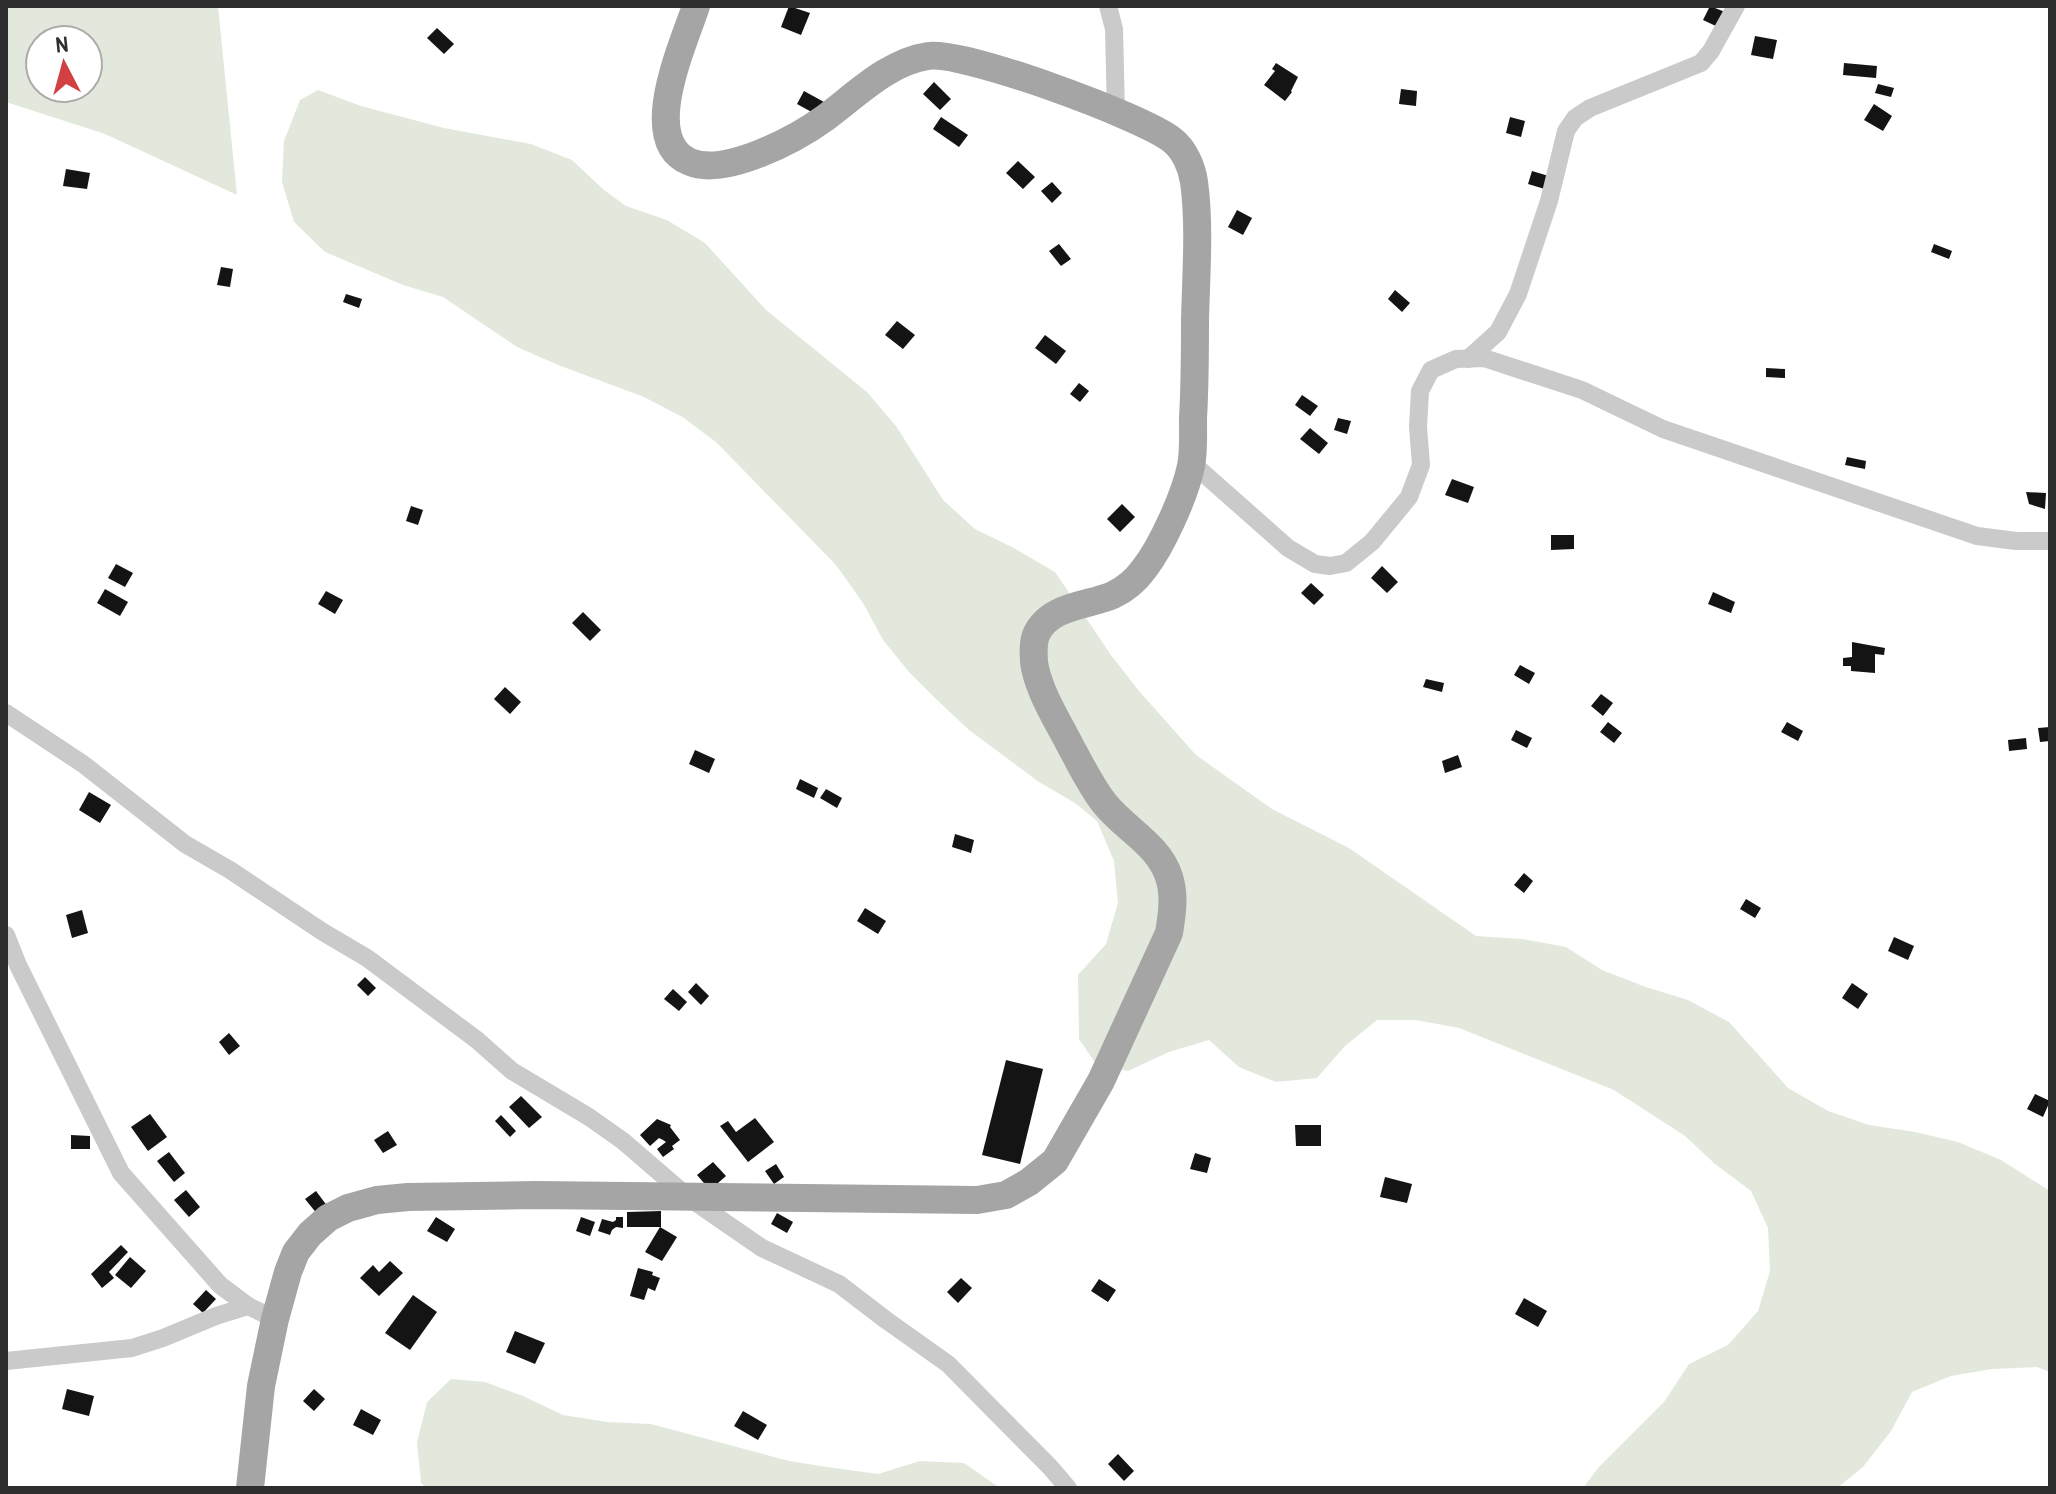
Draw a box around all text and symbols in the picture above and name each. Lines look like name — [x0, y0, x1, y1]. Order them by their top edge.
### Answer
north arrow — [24, 24, 104, 104]
text: N — [54, 29, 70, 60]

